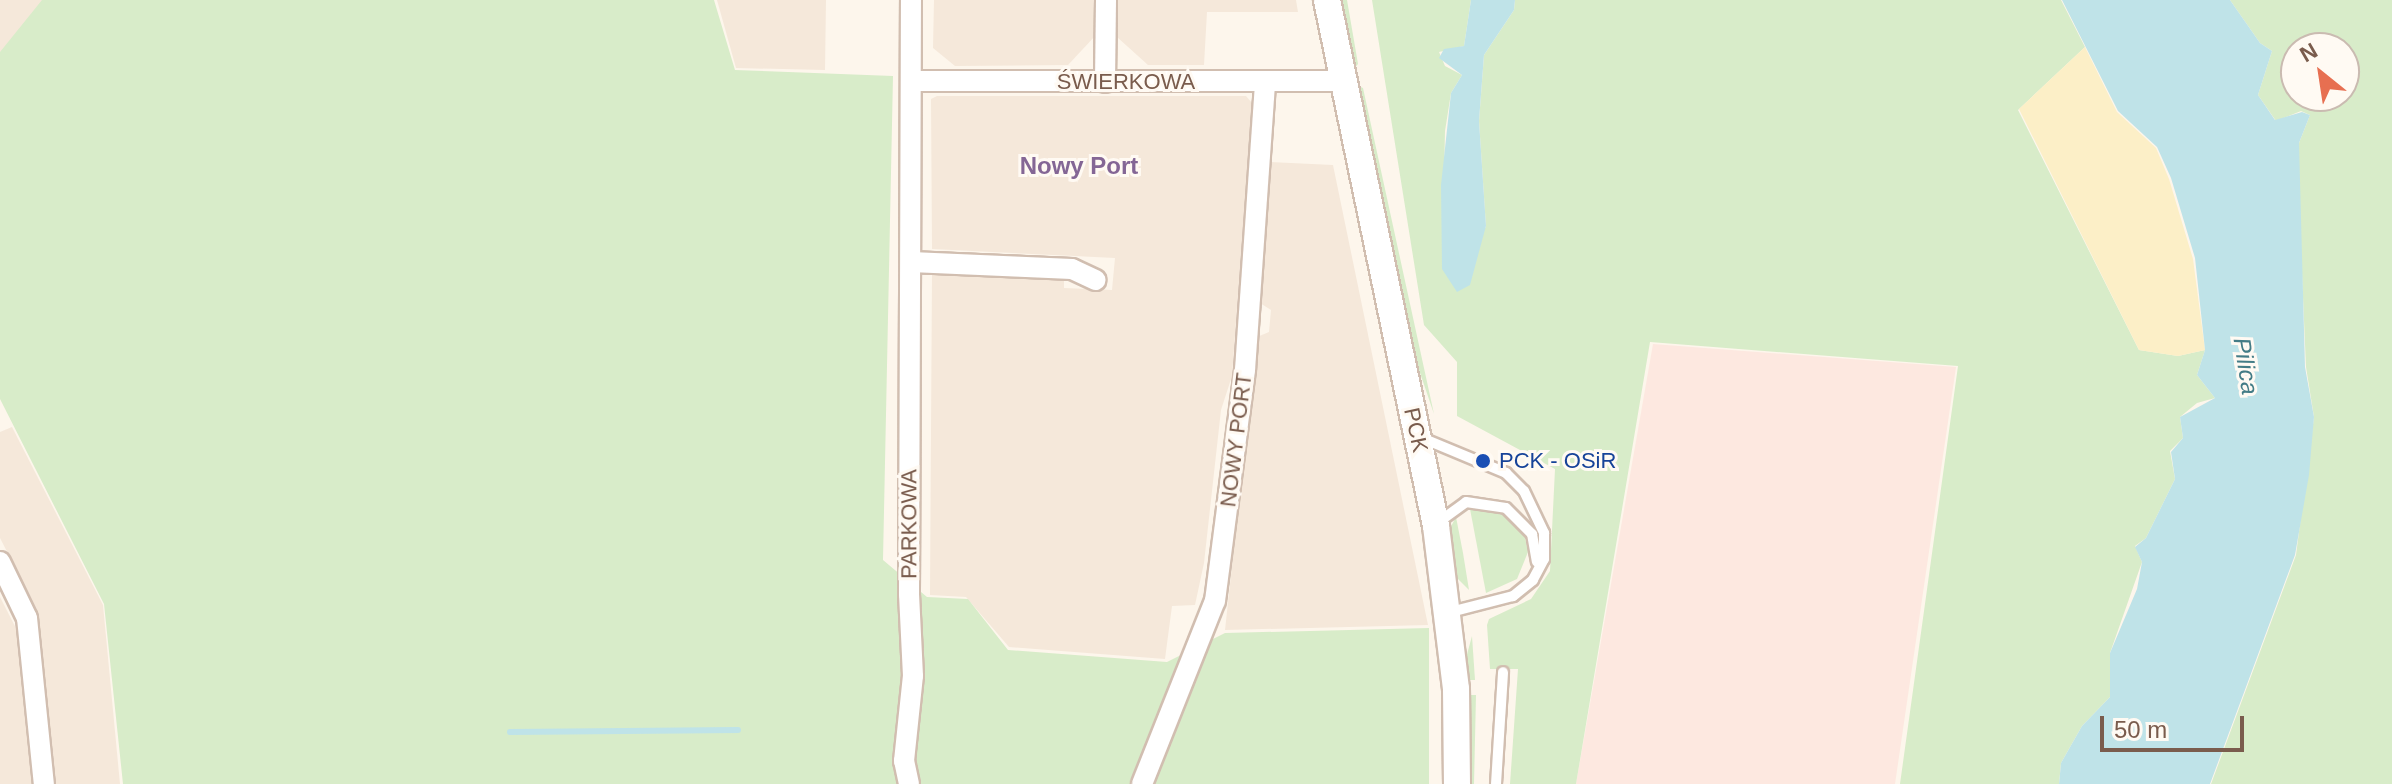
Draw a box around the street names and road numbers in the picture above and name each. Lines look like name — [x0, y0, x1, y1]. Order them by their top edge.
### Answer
street label: ŚWIERKOWA — [1057, 69, 1195, 95]
street label: NOWY PORT — [1215, 371, 1257, 509]
street label: PCK — [1398, 405, 1434, 455]
street label: PARKOWA — [896, 469, 922, 579]

